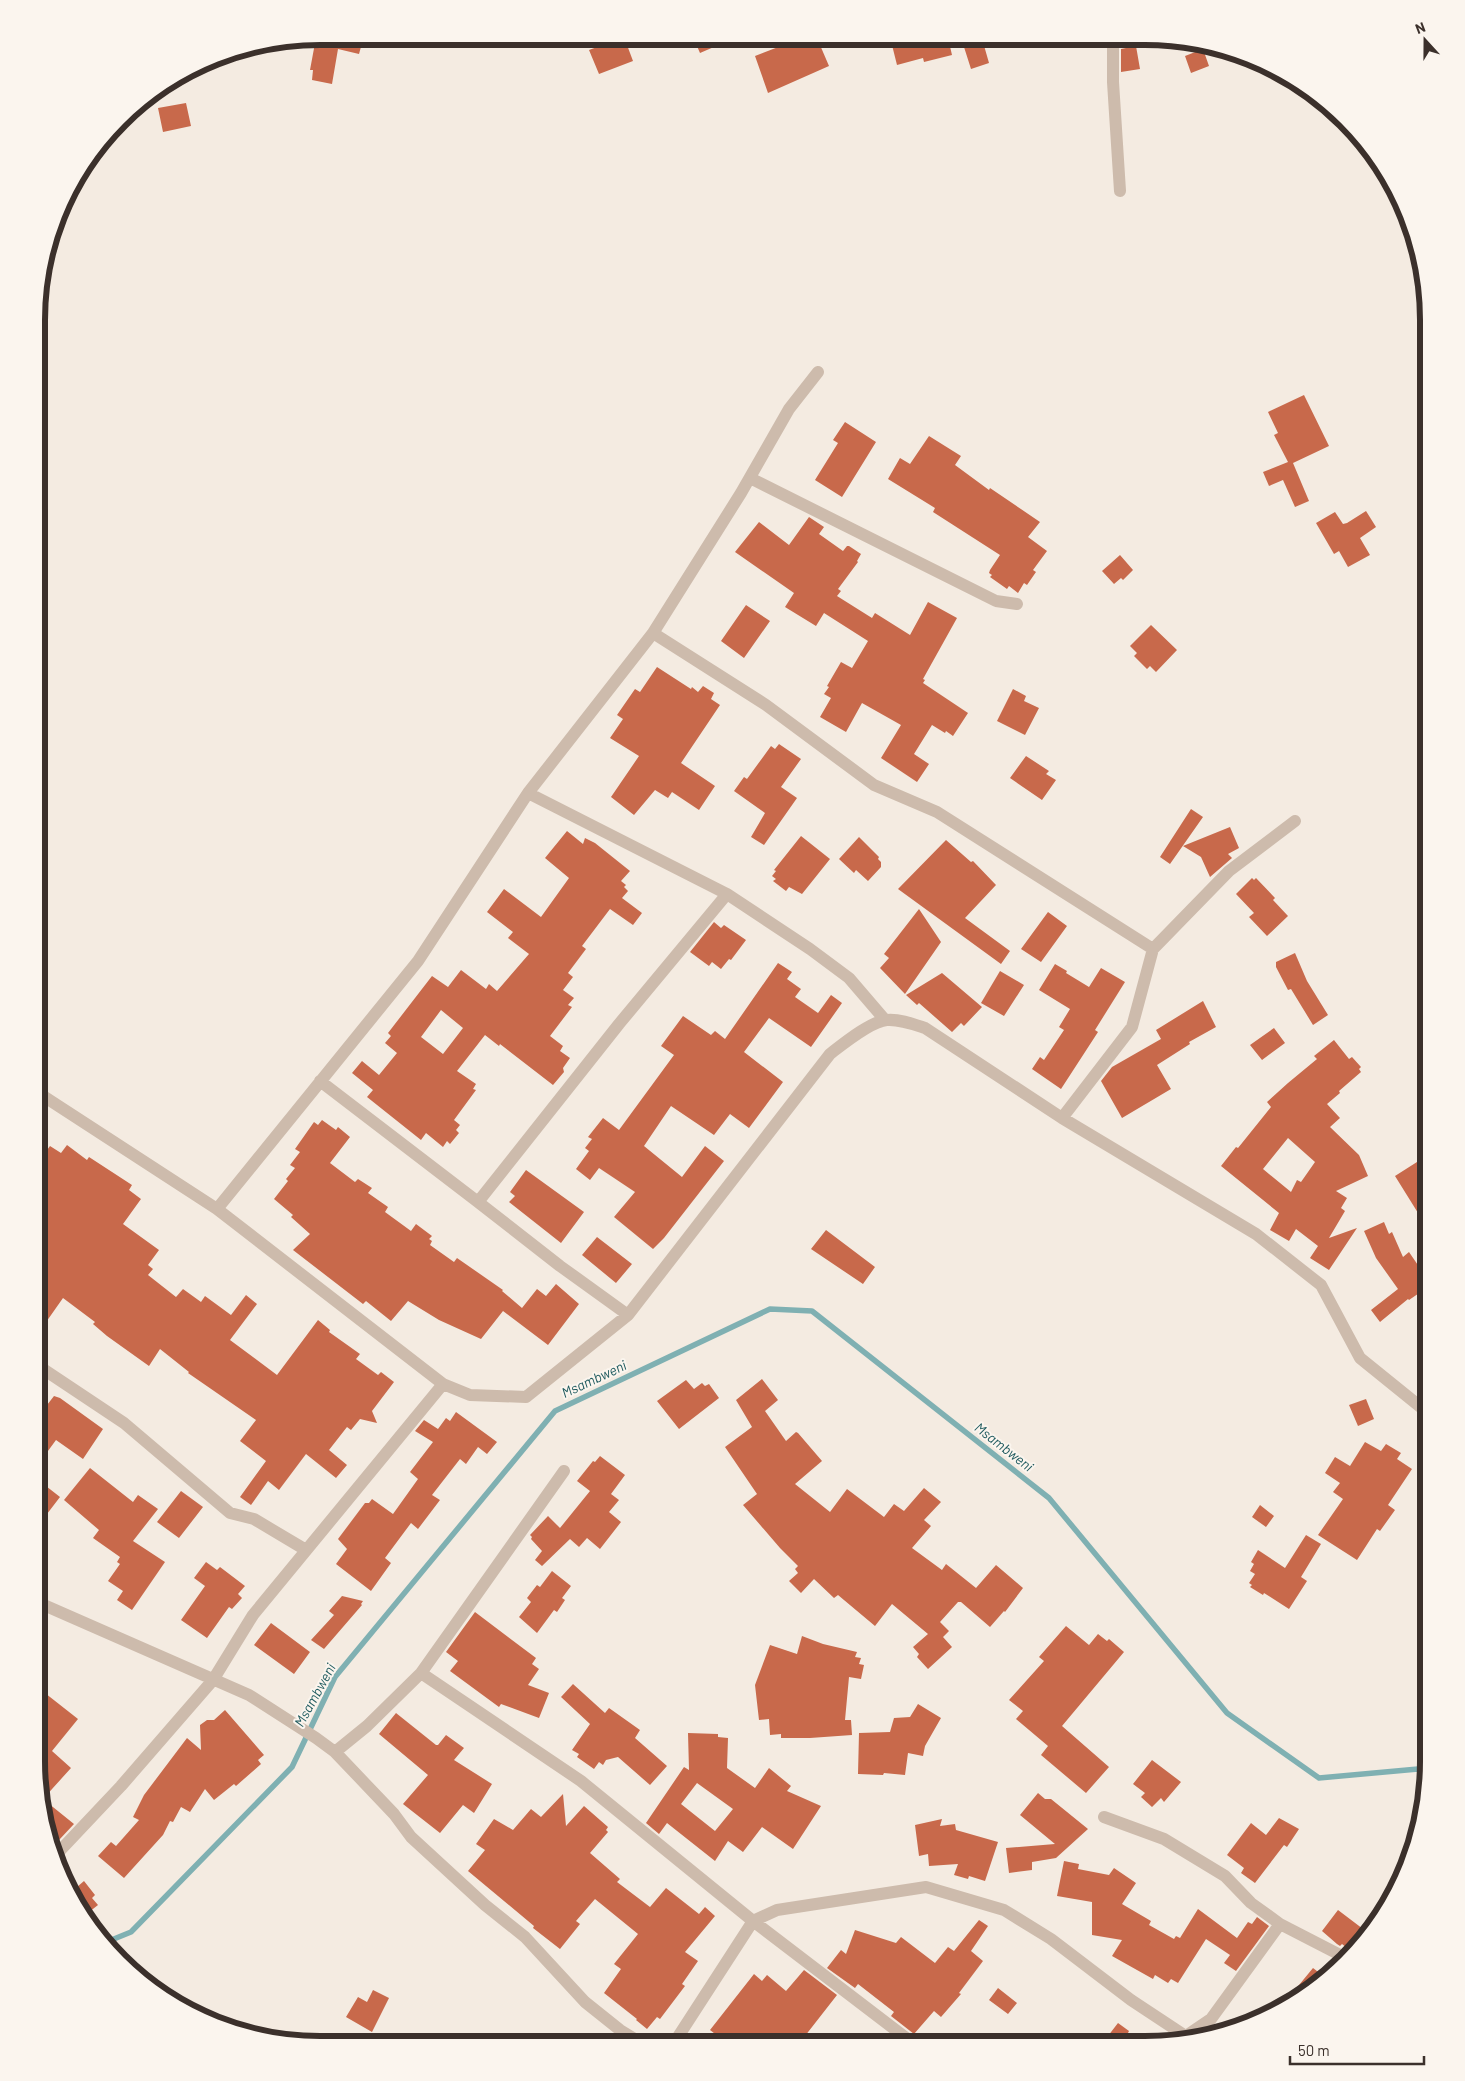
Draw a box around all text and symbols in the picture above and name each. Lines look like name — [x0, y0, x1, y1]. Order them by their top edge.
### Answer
north arrow — [1400, 15, 1450, 65]
text: N — [1413, 18, 1428, 37]
water label: Msambweni — [559, 1356, 629, 1401]
water label: Msambweni — [972, 1418, 1037, 1475]
water label: Msambweni — [290, 1660, 339, 1729]
scale bar — [1290, 2034, 1424, 2066]
text: 50 m — [1298, 2041, 1330, 2059]

